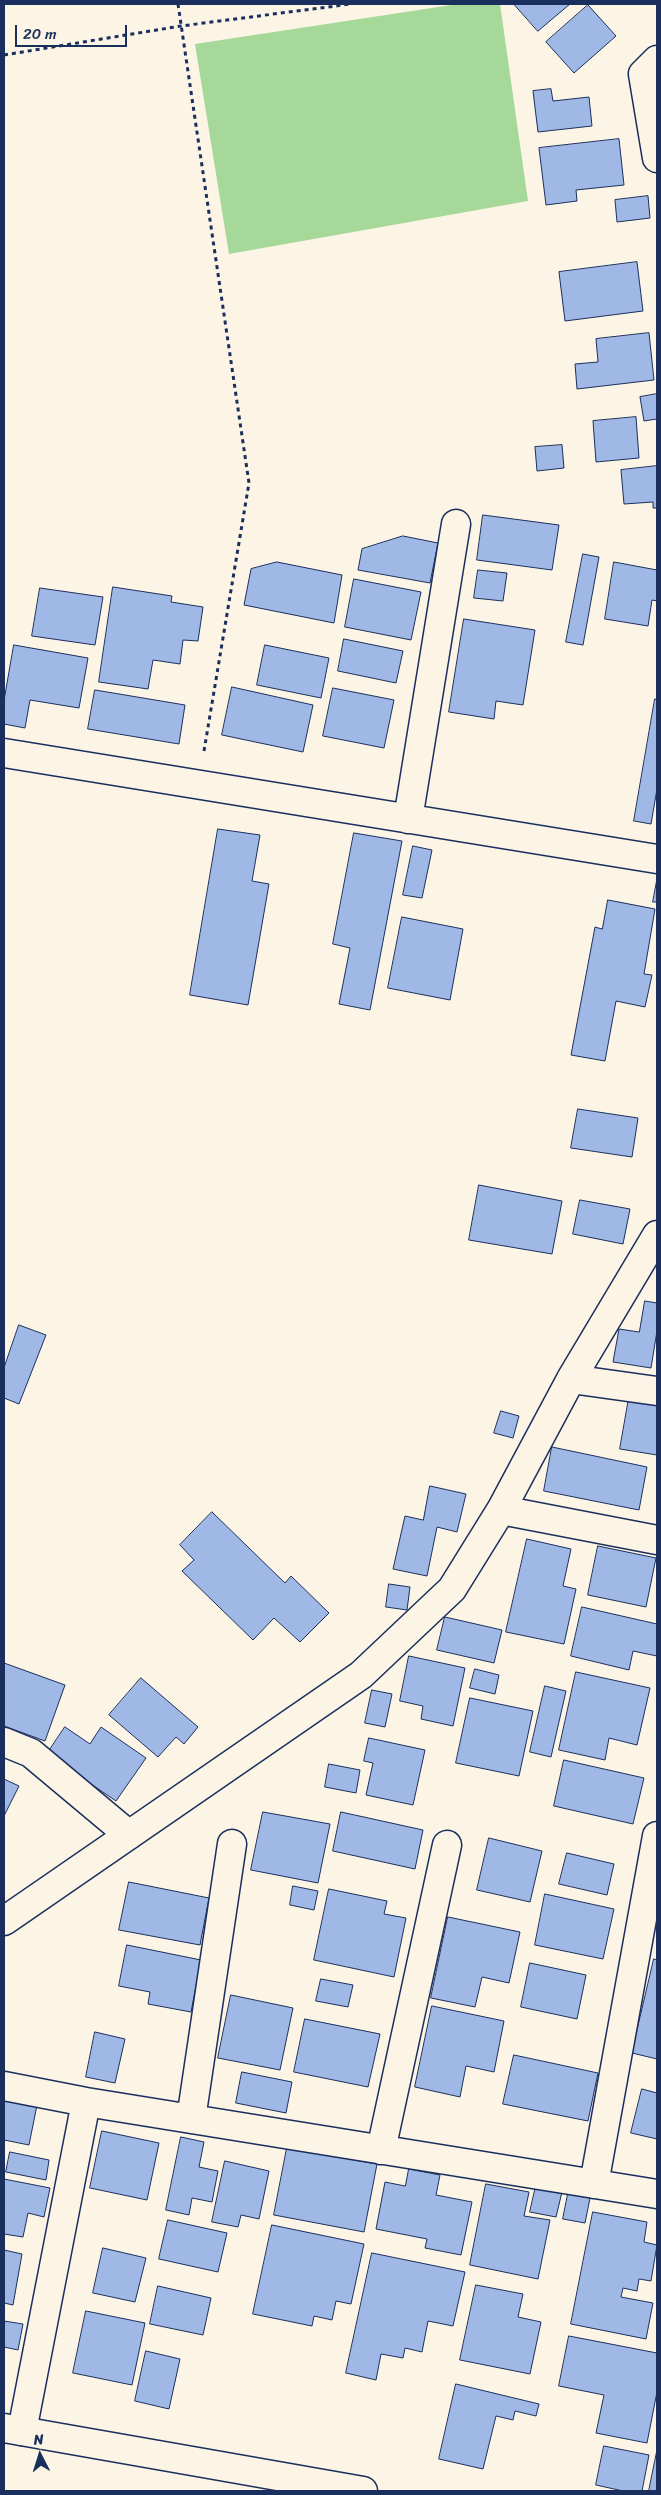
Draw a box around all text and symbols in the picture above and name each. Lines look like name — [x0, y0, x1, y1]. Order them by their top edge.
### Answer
scale bar — [18, 15, 130, 47]
text: 20 m — [23, 21, 57, 47]
text: N — [33, 2427, 45, 2452]
north arrow — [15, 2430, 65, 2480]

